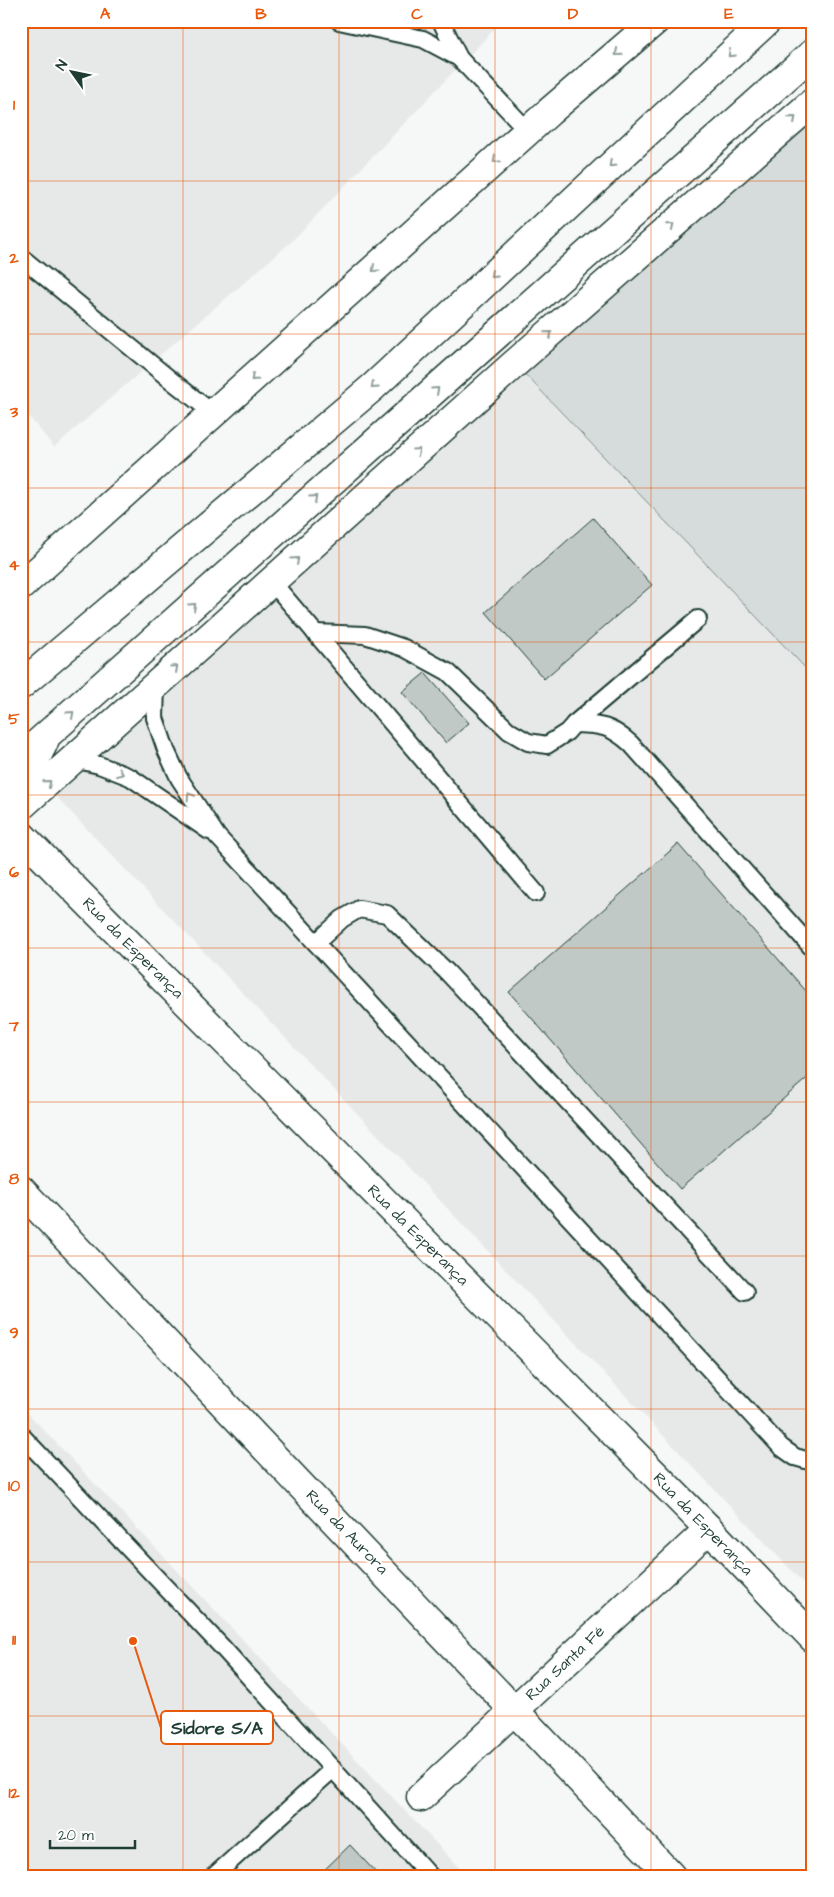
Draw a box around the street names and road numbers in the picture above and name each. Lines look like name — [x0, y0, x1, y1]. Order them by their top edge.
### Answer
street label: Rua da Esperança — [77, 892, 189, 1004]
street label: Rua da Esperança — [362, 1179, 474, 1291]
street label: Rua da Esperança — [648, 1468, 758, 1580]
street label: Rua da Aurora — [301, 1485, 393, 1579]
street label: Rua Santa Fé — [520, 1620, 610, 1706]

